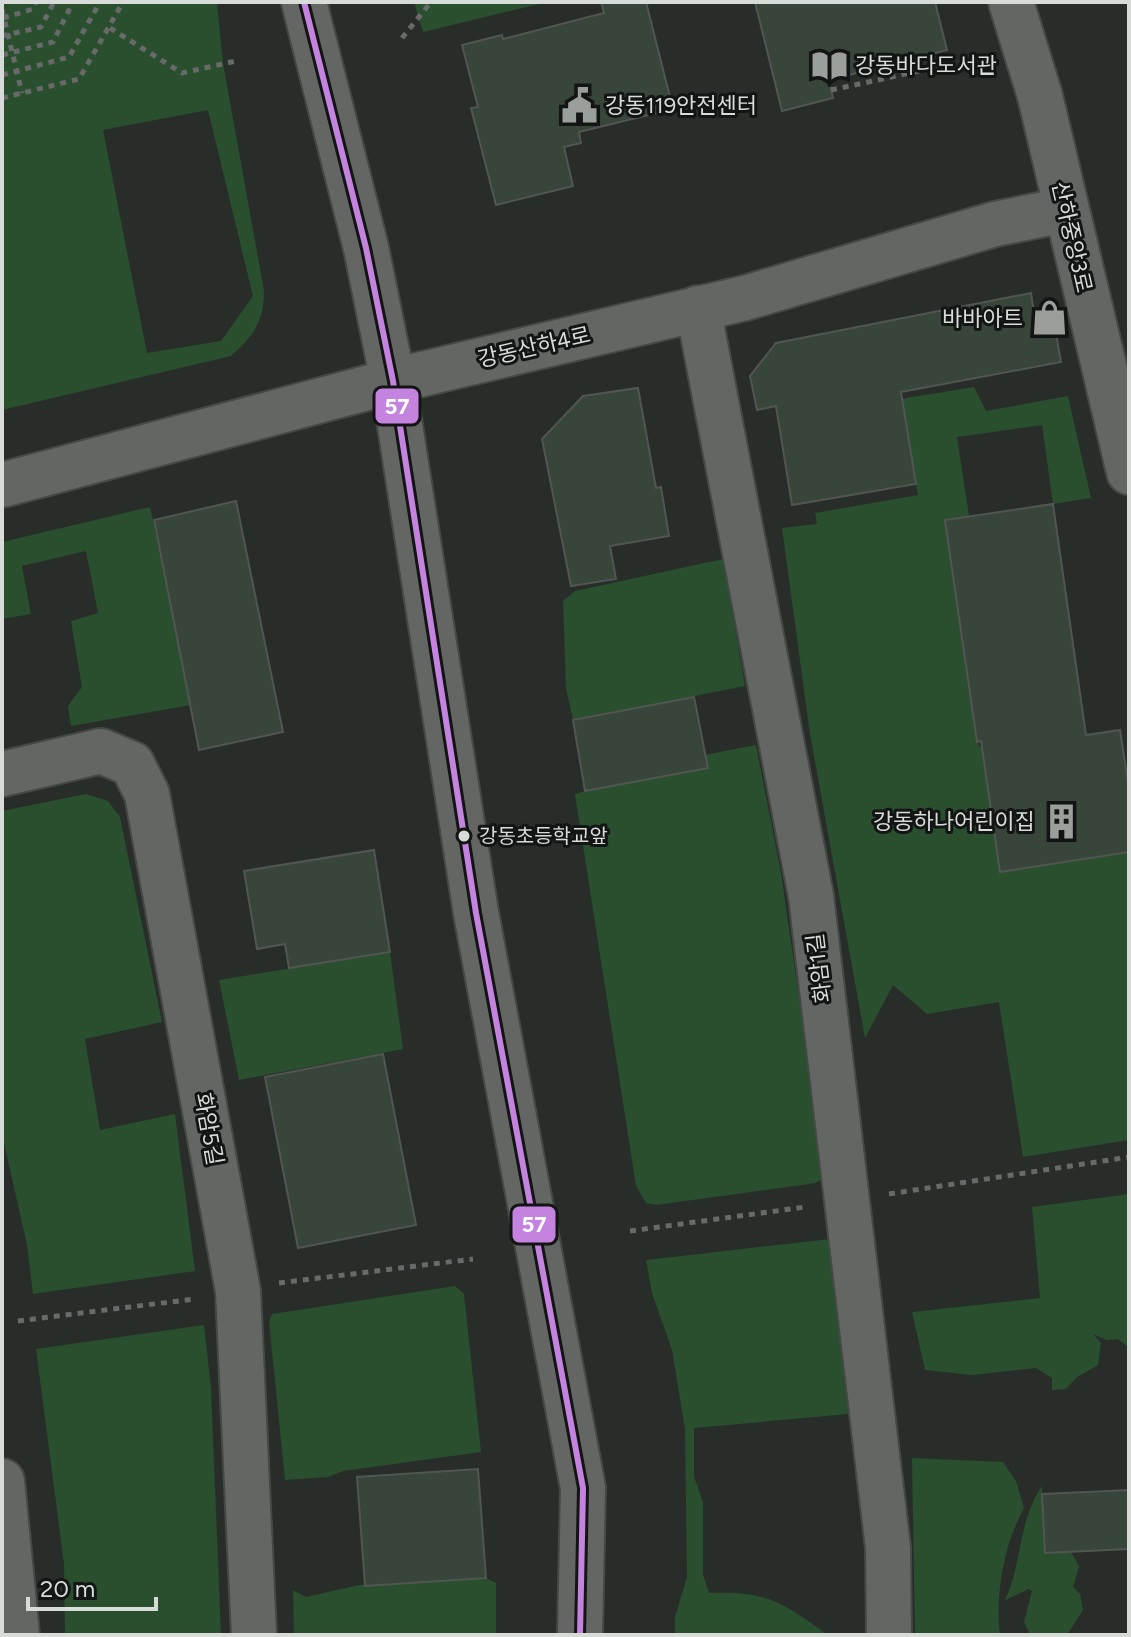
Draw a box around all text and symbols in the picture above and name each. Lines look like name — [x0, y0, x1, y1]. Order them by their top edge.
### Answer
library icon: 강동바다도서관 — [810, 46, 848, 84]
place label: 강동바다도서관 — [855, 52, 997, 79]
public building icon: 강동119안전센터 — [560, 86, 598, 124]
place label: 강동119안전센터 — [605, 92, 757, 119]
street label: 산하중앙3로 — [1046, 179, 1098, 295]
shop icon: 바바아트 — [1030, 299, 1068, 337]
place label: 바바아트 — [942, 305, 1023, 332]
street label: 강동산하4로 — [475, 321, 593, 373]
line badge: 57 — [374, 387, 420, 425]
text: 57 — [384, 393, 410, 420]
building icon: 강동하나어린이집 — [1042, 802, 1080, 840]
place label: 강동하나어린이집 — [873, 808, 1035, 835]
place label: 강동초등학교앞 — [479, 824, 608, 848]
marker: 강동초등학교앞 — [456, 828, 472, 844]
street label: 화암1길 — [801, 932, 837, 1004]
street label: 화암5길 — [189, 1091, 229, 1167]
line badge: 57 — [511, 1205, 557, 1244]
text: 57 — [521, 1211, 547, 1238]
scale bar — [28, 1561, 156, 1611]
text: 20 m — [40, 1574, 95, 1603]

